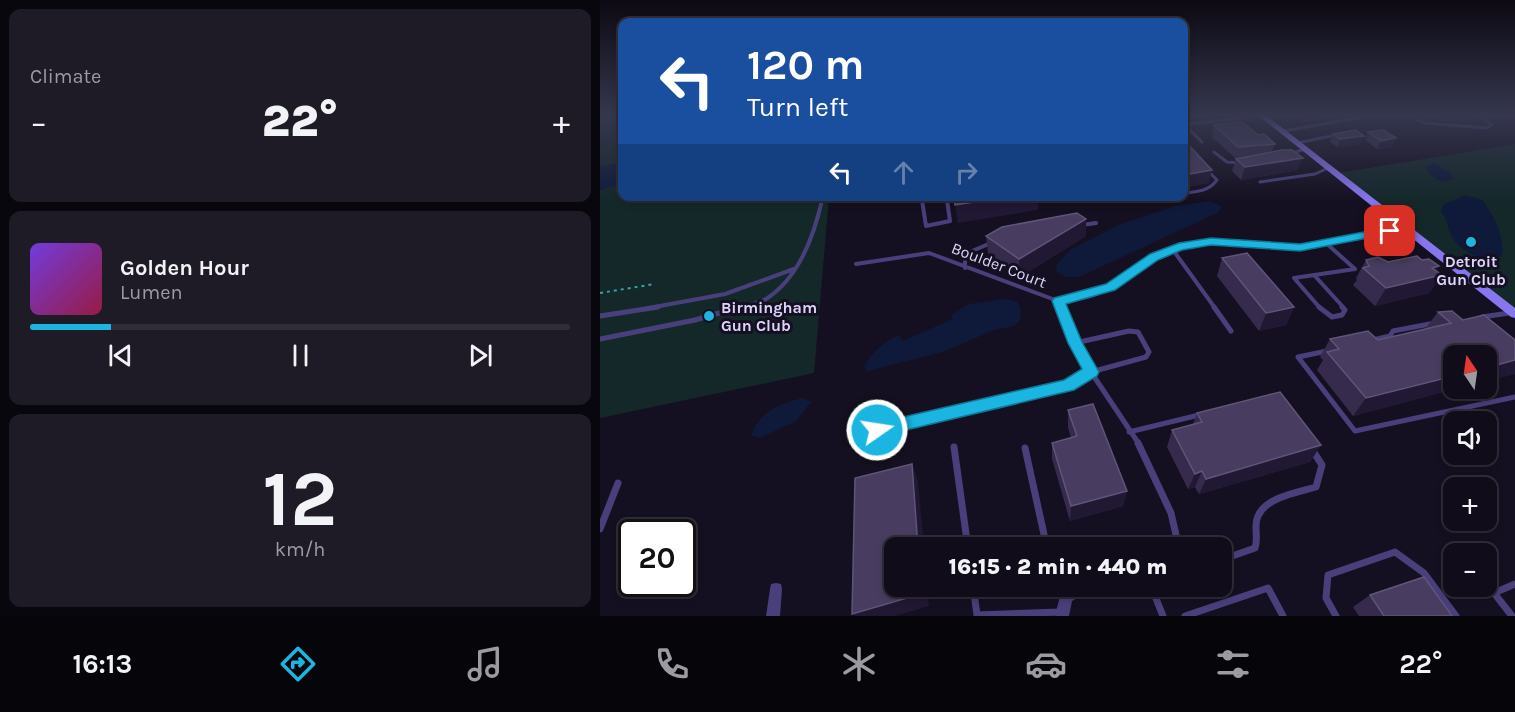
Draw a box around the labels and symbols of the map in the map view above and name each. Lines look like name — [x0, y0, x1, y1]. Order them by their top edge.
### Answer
pin — [1364, 205, 1415, 256]
marker: Detroit Gun Club — [1464, 235, 1478, 249]
street label: Boulder Court — [949, 238, 1049, 292]
place label: Detroit Gun Club — [1436, 252, 1506, 289]
place label: Birmingham Gun Club — [721, 298, 817, 335]
marker: Birmingham Gun Club — [702, 309, 716, 323]
north arrow — [1443, 345, 1497, 399]
position arrow — [845, 398, 909, 462]
speed limit sign: 20 — [618, 519, 696, 597]

